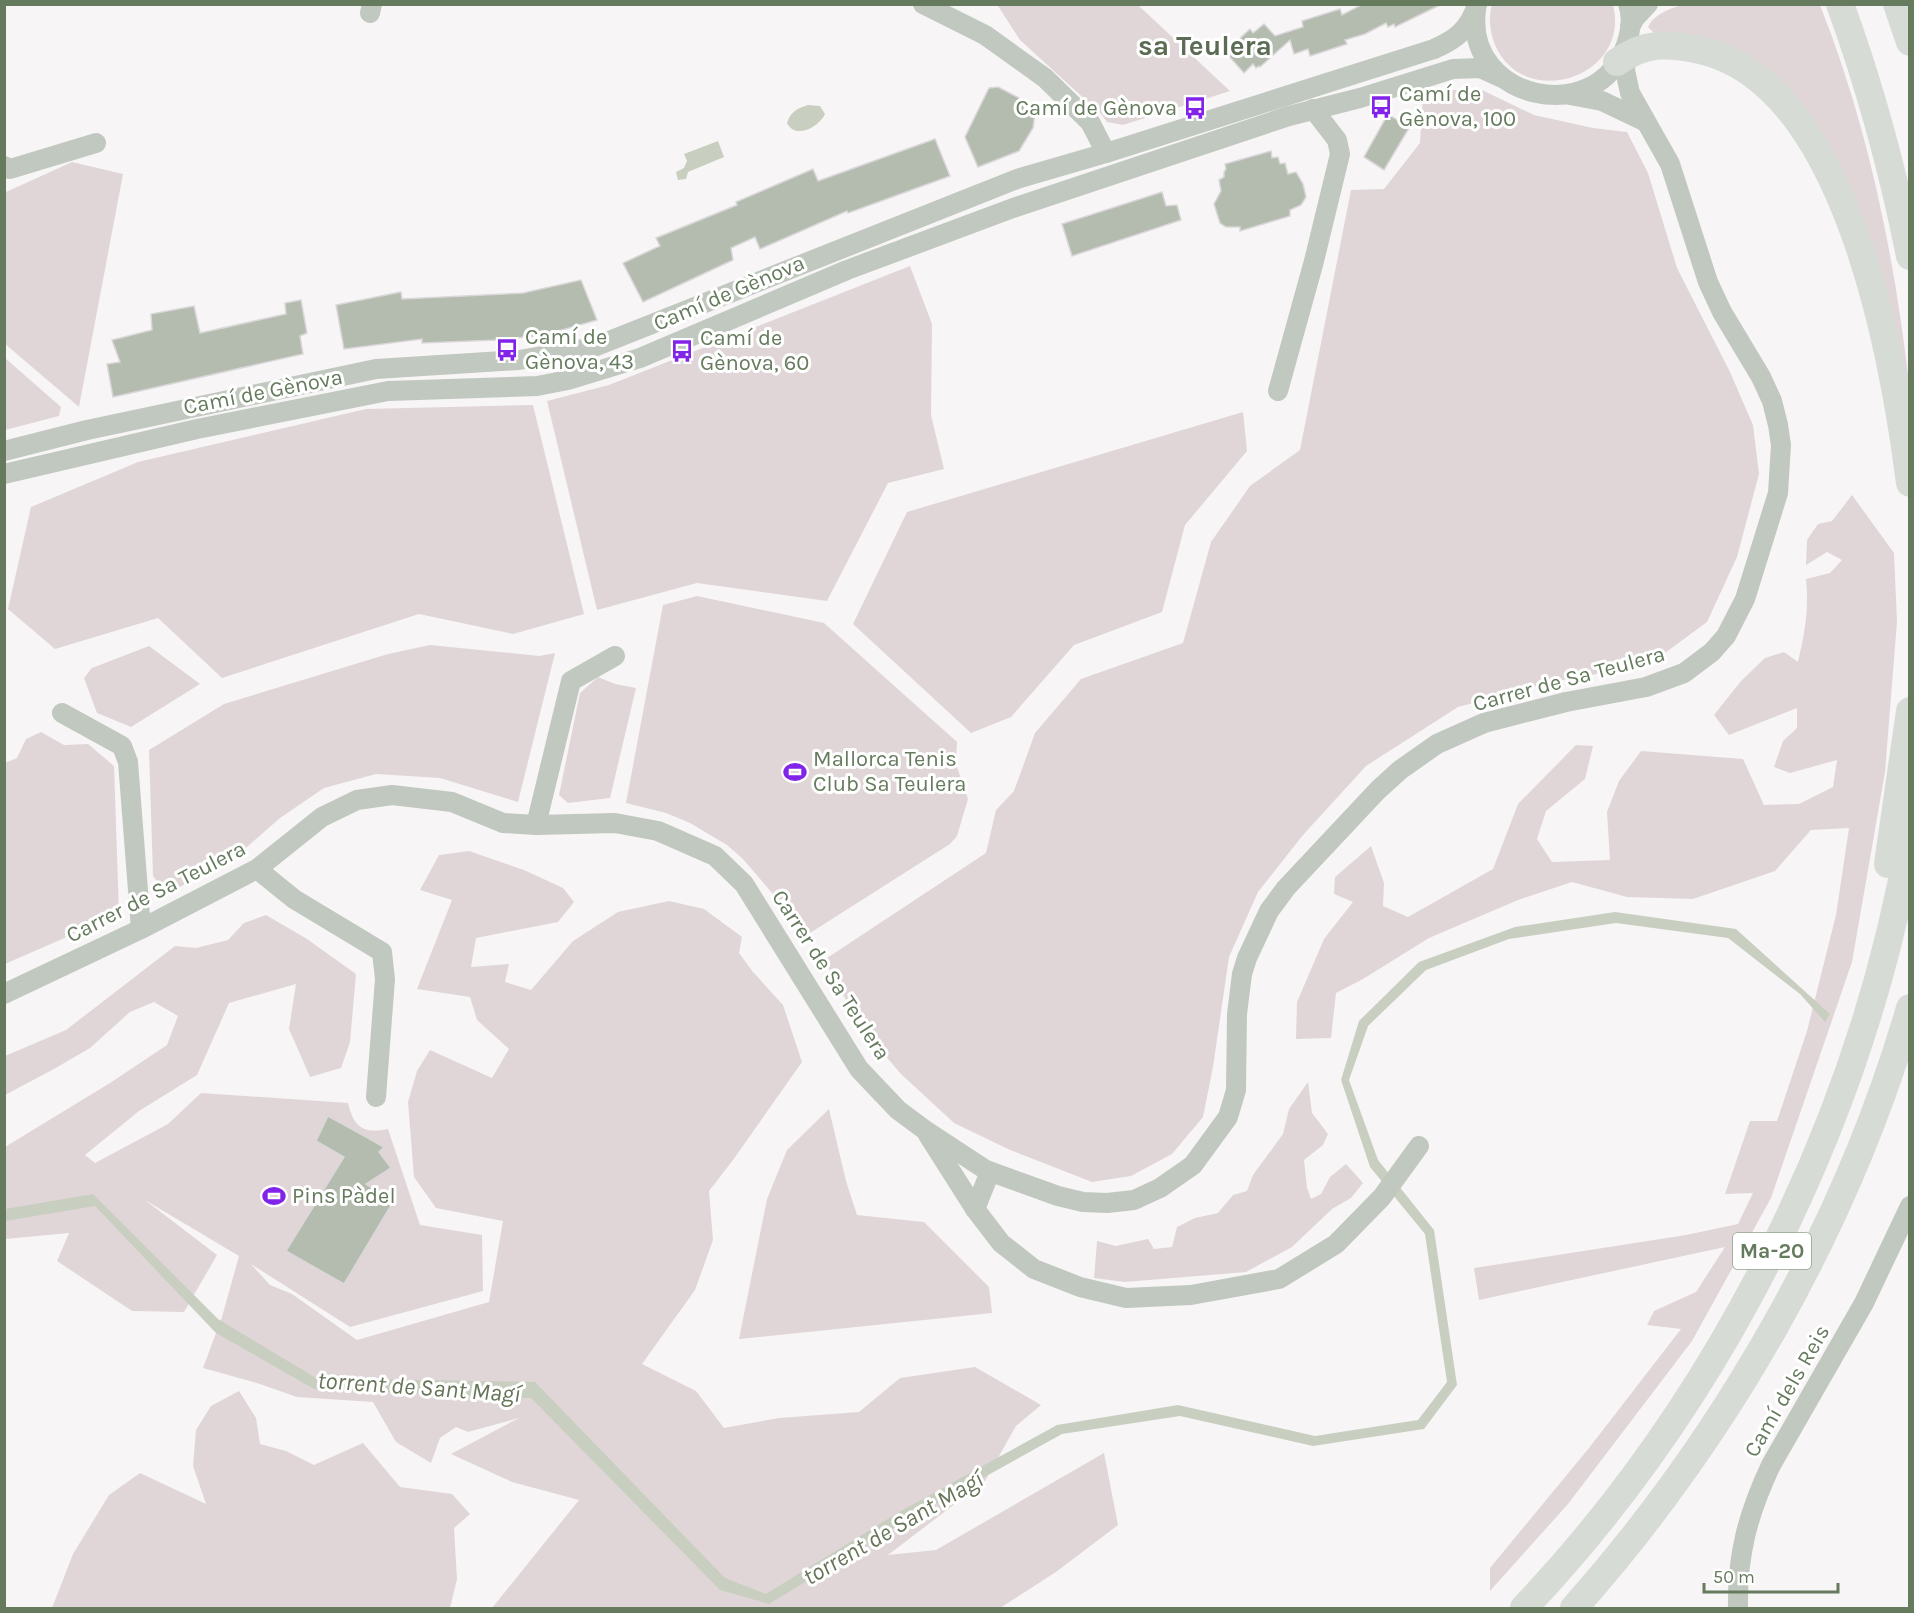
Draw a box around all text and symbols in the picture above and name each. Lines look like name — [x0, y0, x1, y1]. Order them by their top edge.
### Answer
district label: sa Teulera — [1138, 29, 1272, 62]
place label: Camí de Gènova, 100 — [1399, 81, 1516, 132]
bus stop icon: Camí de Gènova, 100 — [1368, 94, 1394, 120]
place label: Camí de Gènova — [1016, 95, 1177, 121]
bus stop icon: Camí de Gènova — [1182, 95, 1208, 121]
street label: Camí de Gènova — [650, 249, 808, 337]
place label: Camí de Gènova, 43 — [525, 324, 634, 375]
place label: Camí de Gènova, 60 — [700, 325, 809, 376]
bus stop icon: Camí de Gènova, 43 — [494, 337, 520, 363]
bus stop icon: Camí de Gènova, 60 — [669, 338, 695, 364]
street label: Camí de Gènova — [181, 364, 345, 420]
street label: Carrer de Sa Teulera — [1470, 641, 1668, 717]
place label: Mallorca Tenis Club Sa Teulera — [813, 746, 966, 797]
sports icon: Mallorca Tenis Club Sa Teulera — [782, 759, 808, 785]
street label: Carrer de Sa Teulera — [62, 836, 250, 948]
street label: Carrer de Sa Teulera — [766, 885, 896, 1065]
sports icon: Pins Pàdel — [261, 1183, 287, 1209]
place label: Pins Pàdel — [292, 1183, 396, 1209]
road number: Ma-20 — [1733, 1233, 1811, 1269]
street label: Camí dels Reis — [1739, 1320, 1835, 1462]
water label: torrent de Sant Magí — [317, 1366, 524, 1408]
water label: torrent de Sant Magí — [798, 1464, 990, 1591]
scale bar — [1704, 1556, 1838, 1594]
text: 50 m — [1713, 1566, 1755, 1588]

